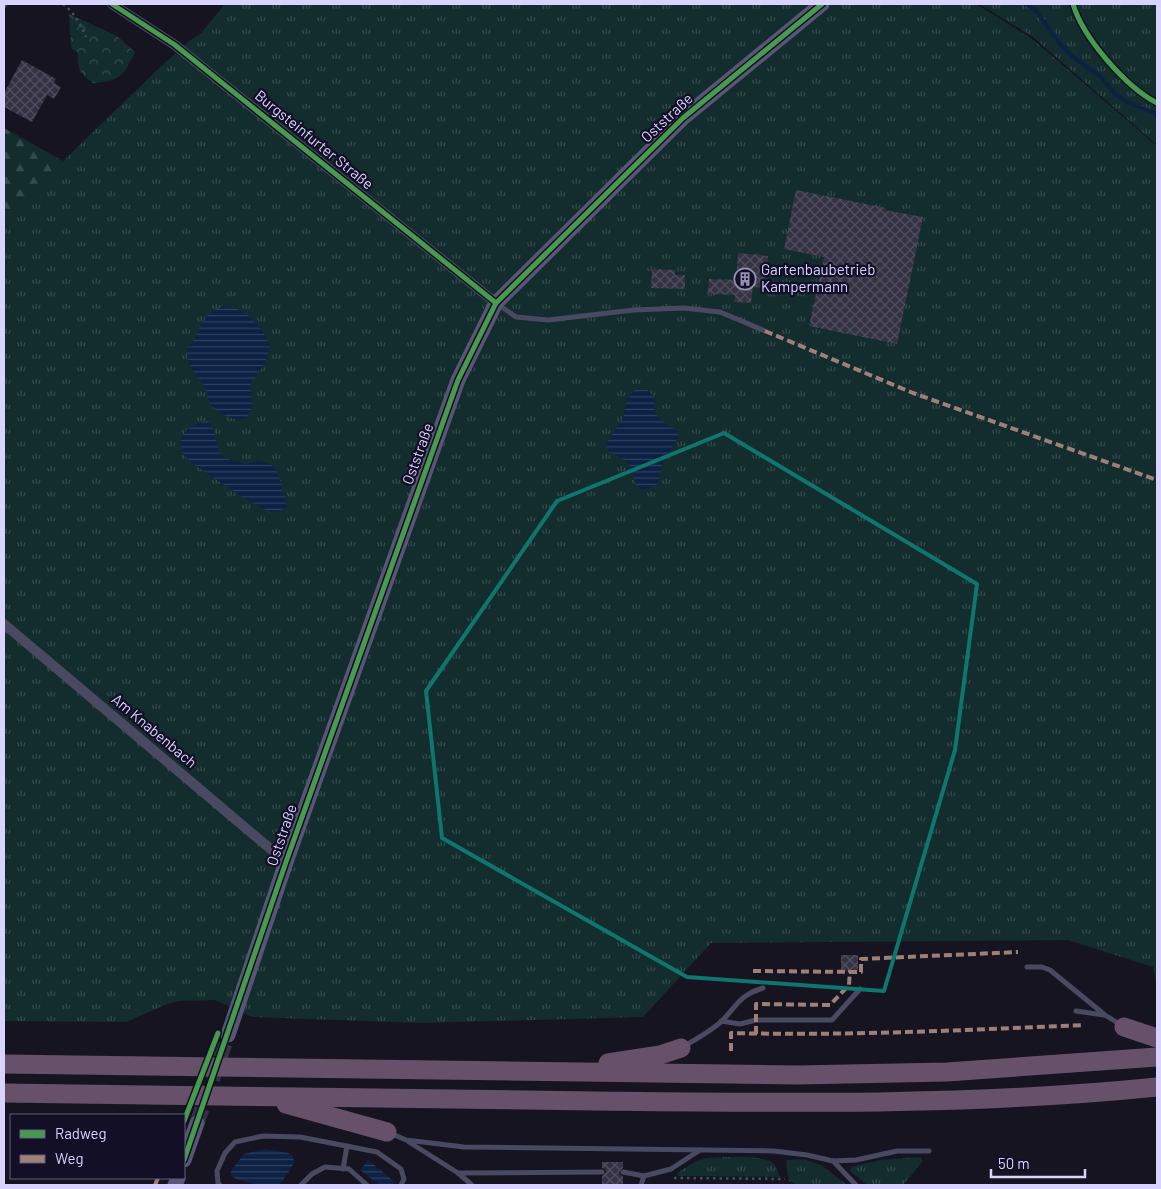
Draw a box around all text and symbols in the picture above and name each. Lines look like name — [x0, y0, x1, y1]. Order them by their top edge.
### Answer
street label: Burgsteinfurter Straße — [252, 86, 377, 193]
street label: Oststraße — [637, 89, 696, 146]
place label: Gartenbaubetrieb Kampermann — [761, 260, 876, 295]
building icon: Gartenbaubetrieb Kampermann — [733, 267, 757, 291]
street label: Oststraße — [398, 420, 436, 487]
street label: Am Knabenbach — [109, 689, 201, 771]
street label: Oststraße — [262, 801, 300, 868]
legend — [10, 1114, 185, 1179]
text: Radweg — [55, 1124, 107, 1142]
scale bar — [991, 1146, 1085, 1178]
text: Weg — [55, 1149, 83, 1167]
text: 50 m — [998, 1154, 1030, 1172]

